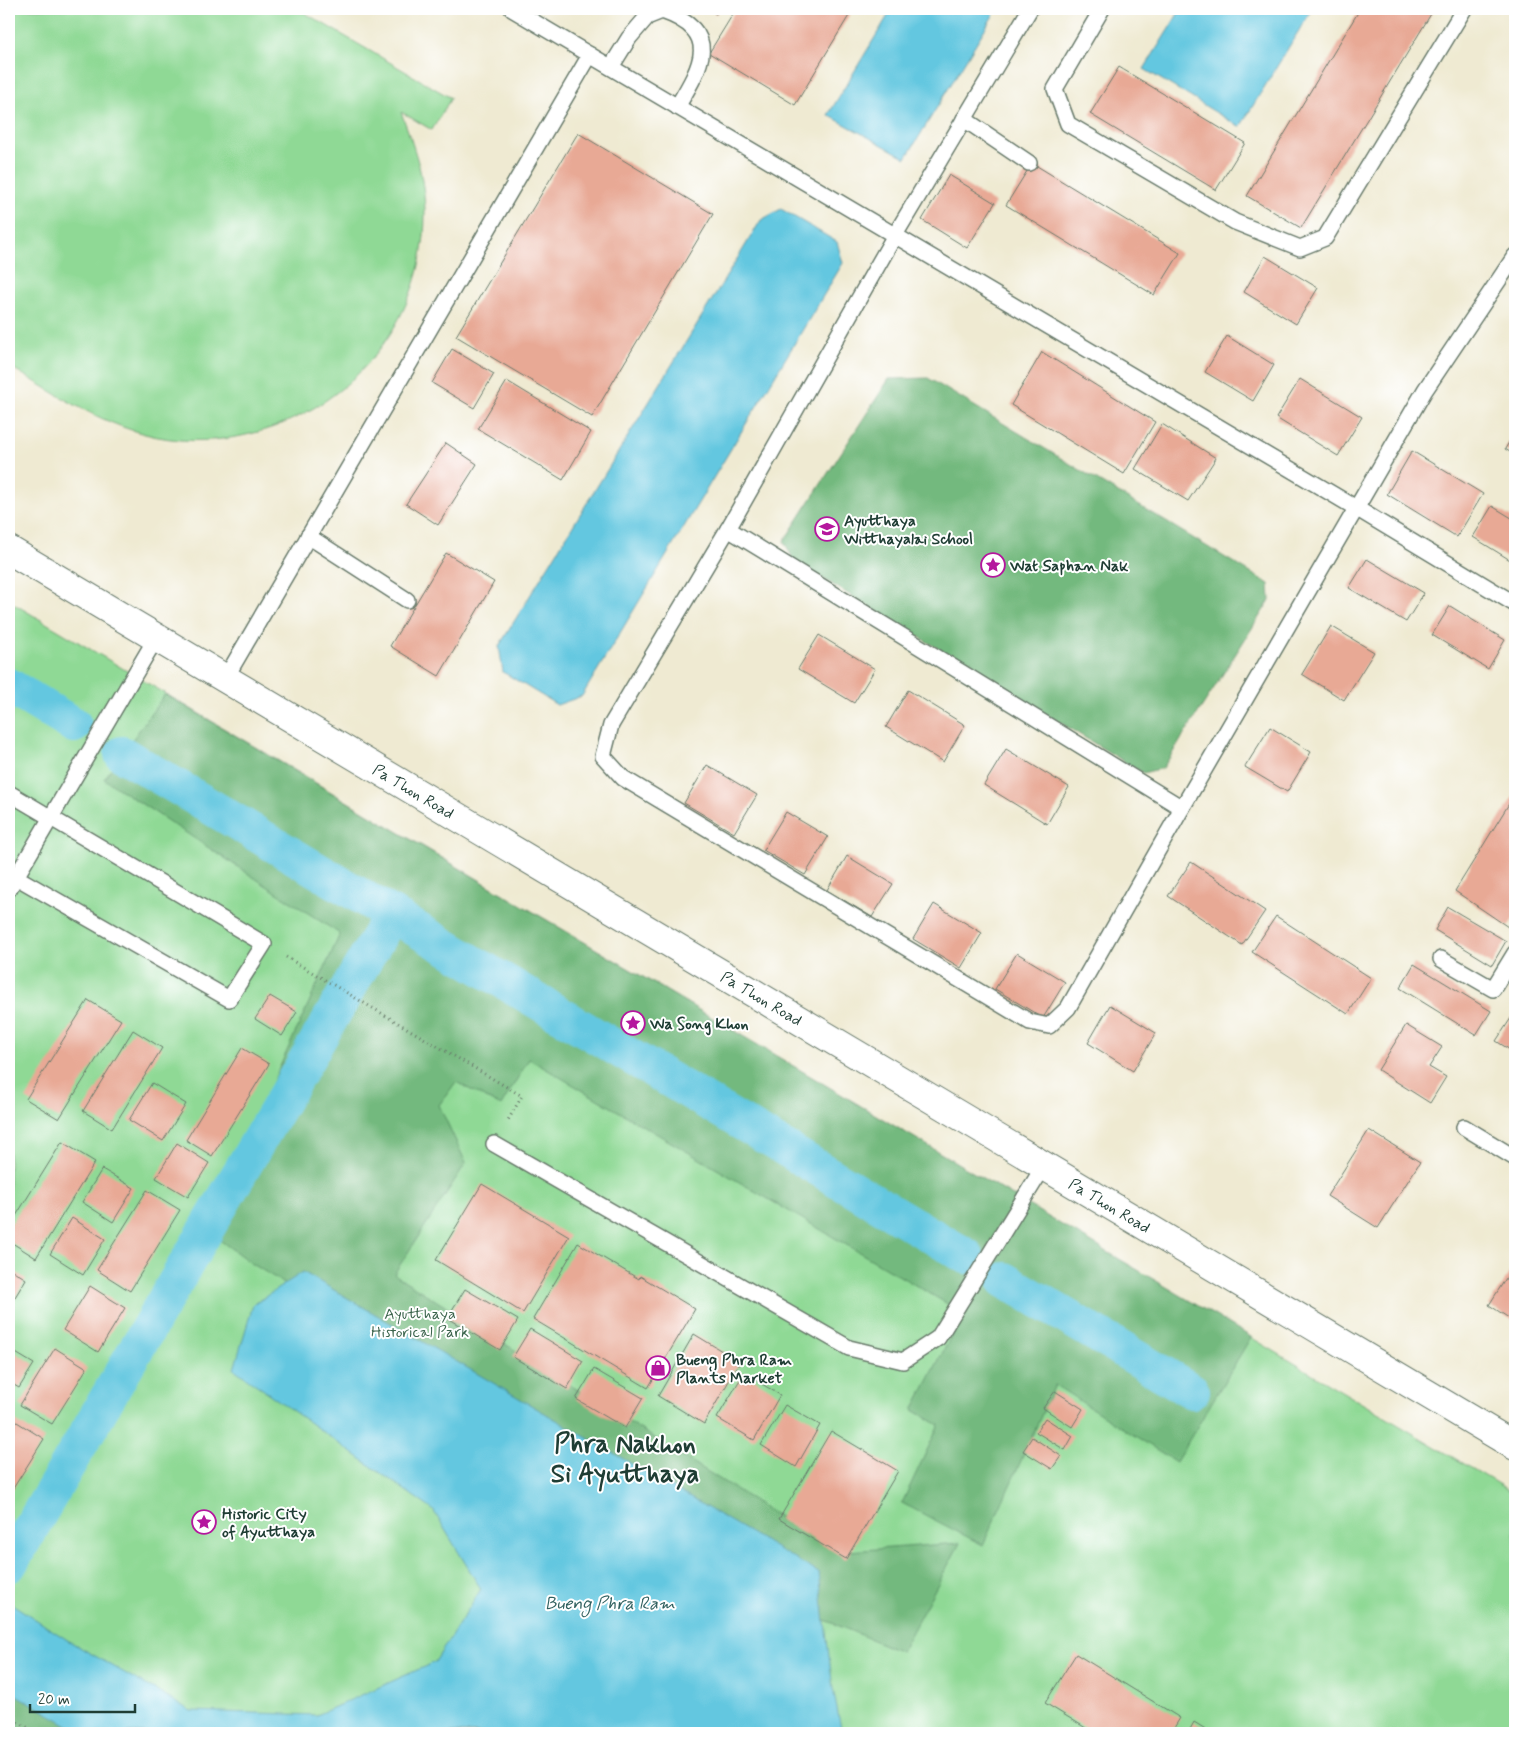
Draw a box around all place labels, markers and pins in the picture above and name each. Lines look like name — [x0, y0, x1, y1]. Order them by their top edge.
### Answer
place label: Ayutthaya Witthayalai School — [843, 511, 973, 550]
school or university icon: Ayutthaya Witthayalai School — [814, 516, 840, 542]
place icon: Wat Saphan Nak — [980, 552, 1006, 578]
place label: Wat Saphan Nak — [1009, 556, 1129, 577]
place icon: Wa Song Khon — [620, 1010, 646, 1036]
place label: Wa Song Khon — [649, 1014, 748, 1036]
place label: Bueng Phra Ram Plants Market — [676, 1350, 792, 1389]
shop icon: Bueng Phra Ram Plants Market — [645, 1355, 671, 1381]
place label: Historic City of Ayutthaya — [222, 1504, 315, 1543]
place icon: Historic City of Ayutthaya — [191, 1509, 217, 1535]

